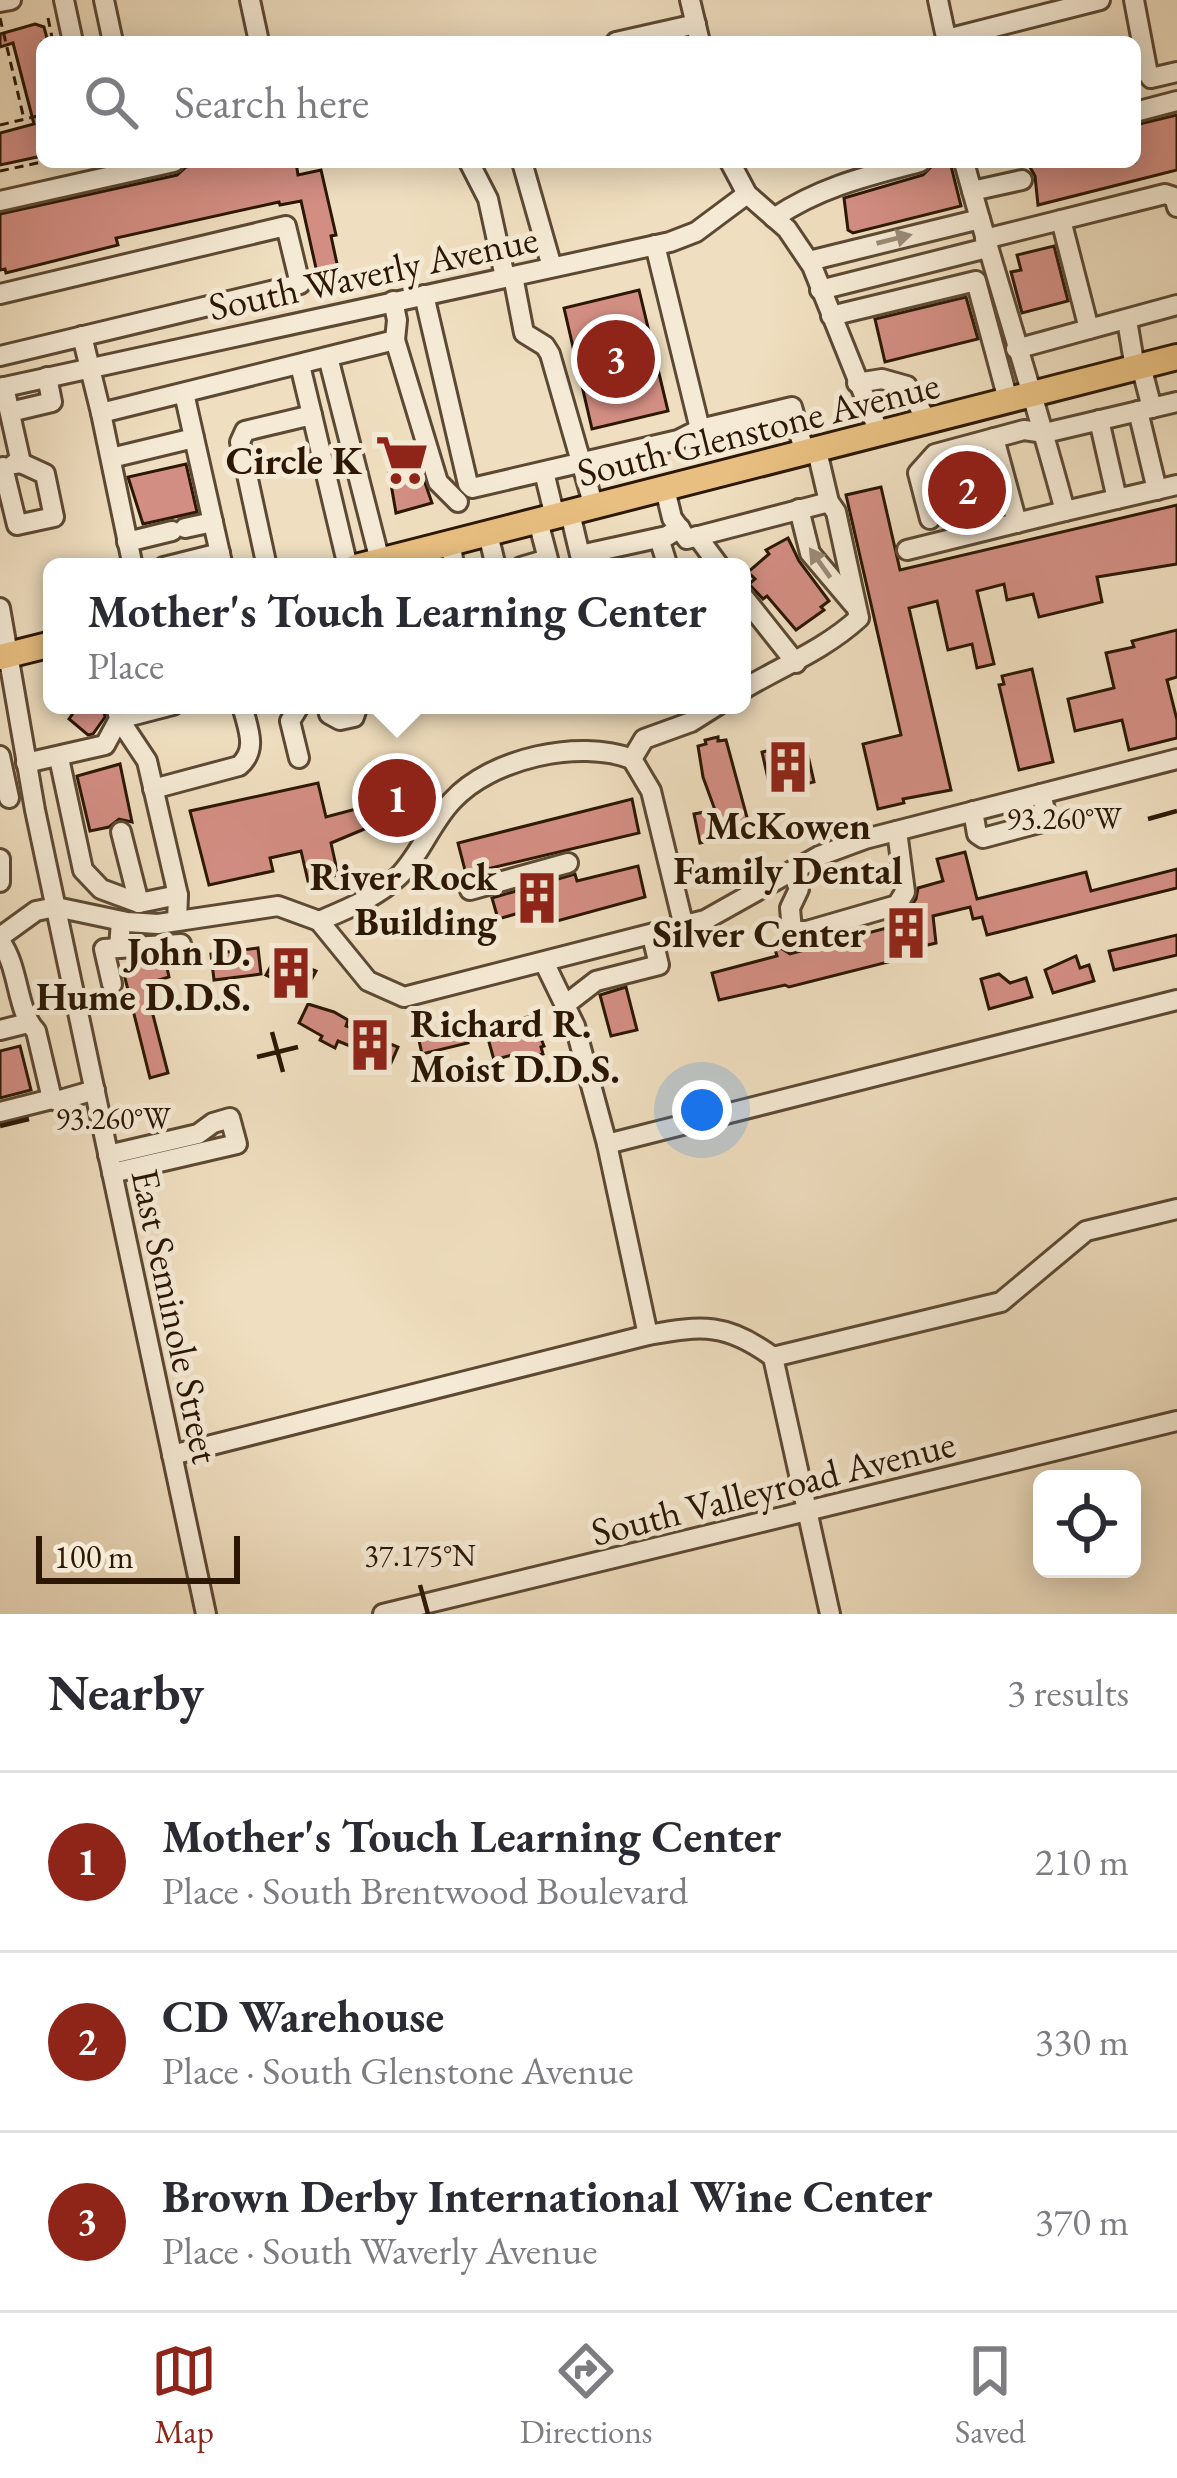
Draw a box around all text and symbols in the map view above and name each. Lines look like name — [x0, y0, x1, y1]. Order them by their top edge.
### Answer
search box — [36, 36, 1141, 168]
icon: search — [78, 69, 144, 135]
text: Search here — [174, 73, 369, 131]
street label: South Waverly Avenue — [204, 213, 542, 332]
one-way arrow — [876, 229, 913, 248]
pin: 3 — [577, 314, 655, 404]
street label: South Glenstone Avenue — [572, 359, 944, 498]
supermarket icon: Circle K — [373, 431, 431, 489]
place label: Circle K — [226, 435, 363, 486]
pin: 2 — [928, 445, 1006, 535]
one-way arrow — [809, 547, 832, 579]
popup — [43, 558, 751, 714]
text: Mother's Touch Learning Center — [87, 582, 707, 640]
text: Place — [87, 640, 164, 691]
building icon: McKowen Family Dental — [759, 738, 817, 796]
pin: 1 — [358, 753, 436, 843]
text: 93.260°W — [1006, 799, 1122, 838]
place label: McKowen Family Dental — [673, 800, 903, 896]
place label: River Rock Building — [310, 851, 498, 947]
building icon: River Rock Building — [508, 869, 566, 927]
building icon: Silver Center — [877, 904, 935, 962]
place label: Silver Center — [653, 908, 867, 959]
place label: John D. Hume D.D.S. — [36, 926, 251, 1022]
building icon: John D. Hume D.D.S. — [262, 944, 320, 1002]
place label: Richard R. Moist D.D.S. — [410, 998, 620, 1094]
building icon: Richard R. Moist D.D.S. — [341, 1016, 399, 1074]
your location — [672, 1080, 732, 1140]
text: 93.260°W — [55, 1099, 171, 1138]
street label: East Seminole Street — [119, 1164, 232, 1468]
street label: South Valleyroad Avenue — [586, 1418, 961, 1557]
map controls — [1033, 1470, 1141, 1578]
button: locate — [1033, 1470, 1141, 1578]
scale bar — [36, 1530, 240, 1583]
text: 100 m — [54, 1535, 134, 1578]
text: 37.175°N — [364, 1536, 476, 1575]
text: Nearby — [48, 1659, 204, 1725]
text: 3 results — [1007, 1667, 1129, 1718]
text: Mother's Touch Learning Center — [162, 1807, 781, 1865]
text: 1 — [77, 1836, 97, 1887]
text: 210 m — [1035, 1836, 1129, 1887]
text: Place · South Brentwood Boulevard — [162, 1865, 688, 1916]
text: CD Warehouse — [162, 1987, 444, 2045]
text: 2 — [77, 2016, 97, 2067]
text: 330 m — [1035, 2016, 1129, 2067]
text: Place · South Glenstone Avenue — [162, 2045, 634, 2096]
text: Brown Derby International Wine Center — [162, 2167, 933, 2225]
text: 3 — [77, 2196, 97, 2247]
text: 370 m — [1035, 2196, 1129, 2247]
text: Place · South Waverly Avenue — [162, 2225, 597, 2276]
tab: Map — [151, 2338, 217, 2453]
tab: Directions — [520, 2338, 653, 2453]
tab: Saved — [955, 2338, 1026, 2453]

